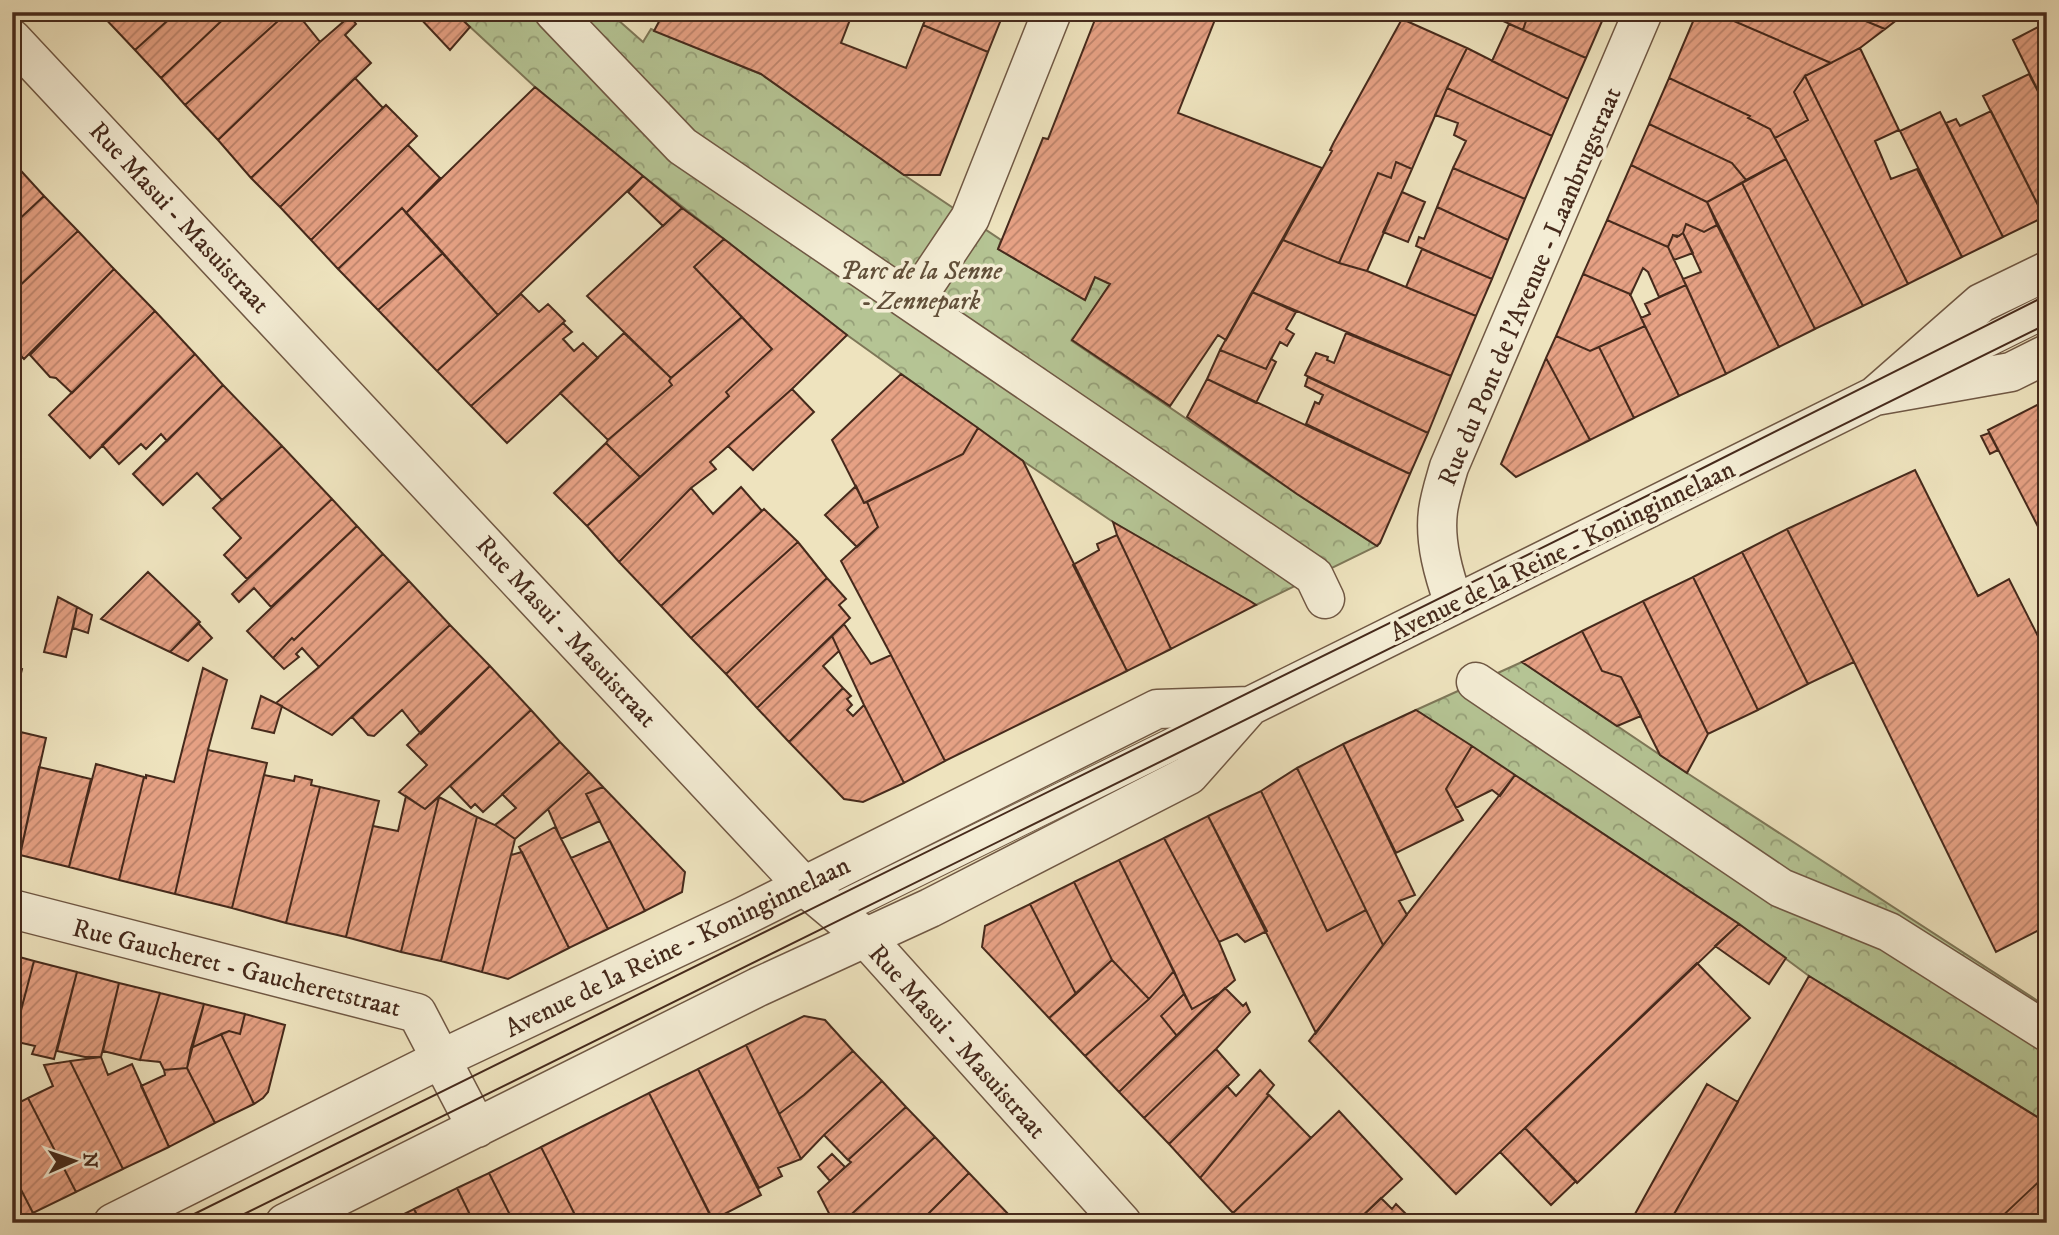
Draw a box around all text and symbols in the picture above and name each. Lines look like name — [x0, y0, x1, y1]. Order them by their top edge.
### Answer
street label: Rue du Pont de l'Avenue - Laanbrugstraat — [1431, 82, 1630, 491]
street label: Rue Masui - Masuistraat — [81, 115, 276, 321]
park label: Parc de la Senne - Zennepark — [840, 255, 1003, 318]
street label: Avenue de la Reine - Koninginnelaan — [1385, 453, 1741, 649]
street label: Rue Masui - Masuistraat — [468, 529, 663, 735]
street label: Avenue de la Reine - Koninginnelaan — [500, 849, 856, 1045]
street label: Rue Gaucheret - Gaucheretstraat — [69, 912, 404, 1025]
street label: Rue Masui - Masuistraat — [861, 938, 1053, 1146]
north arrow — [38, 1126, 108, 1196]
text: N — [78, 1152, 101, 1169]

